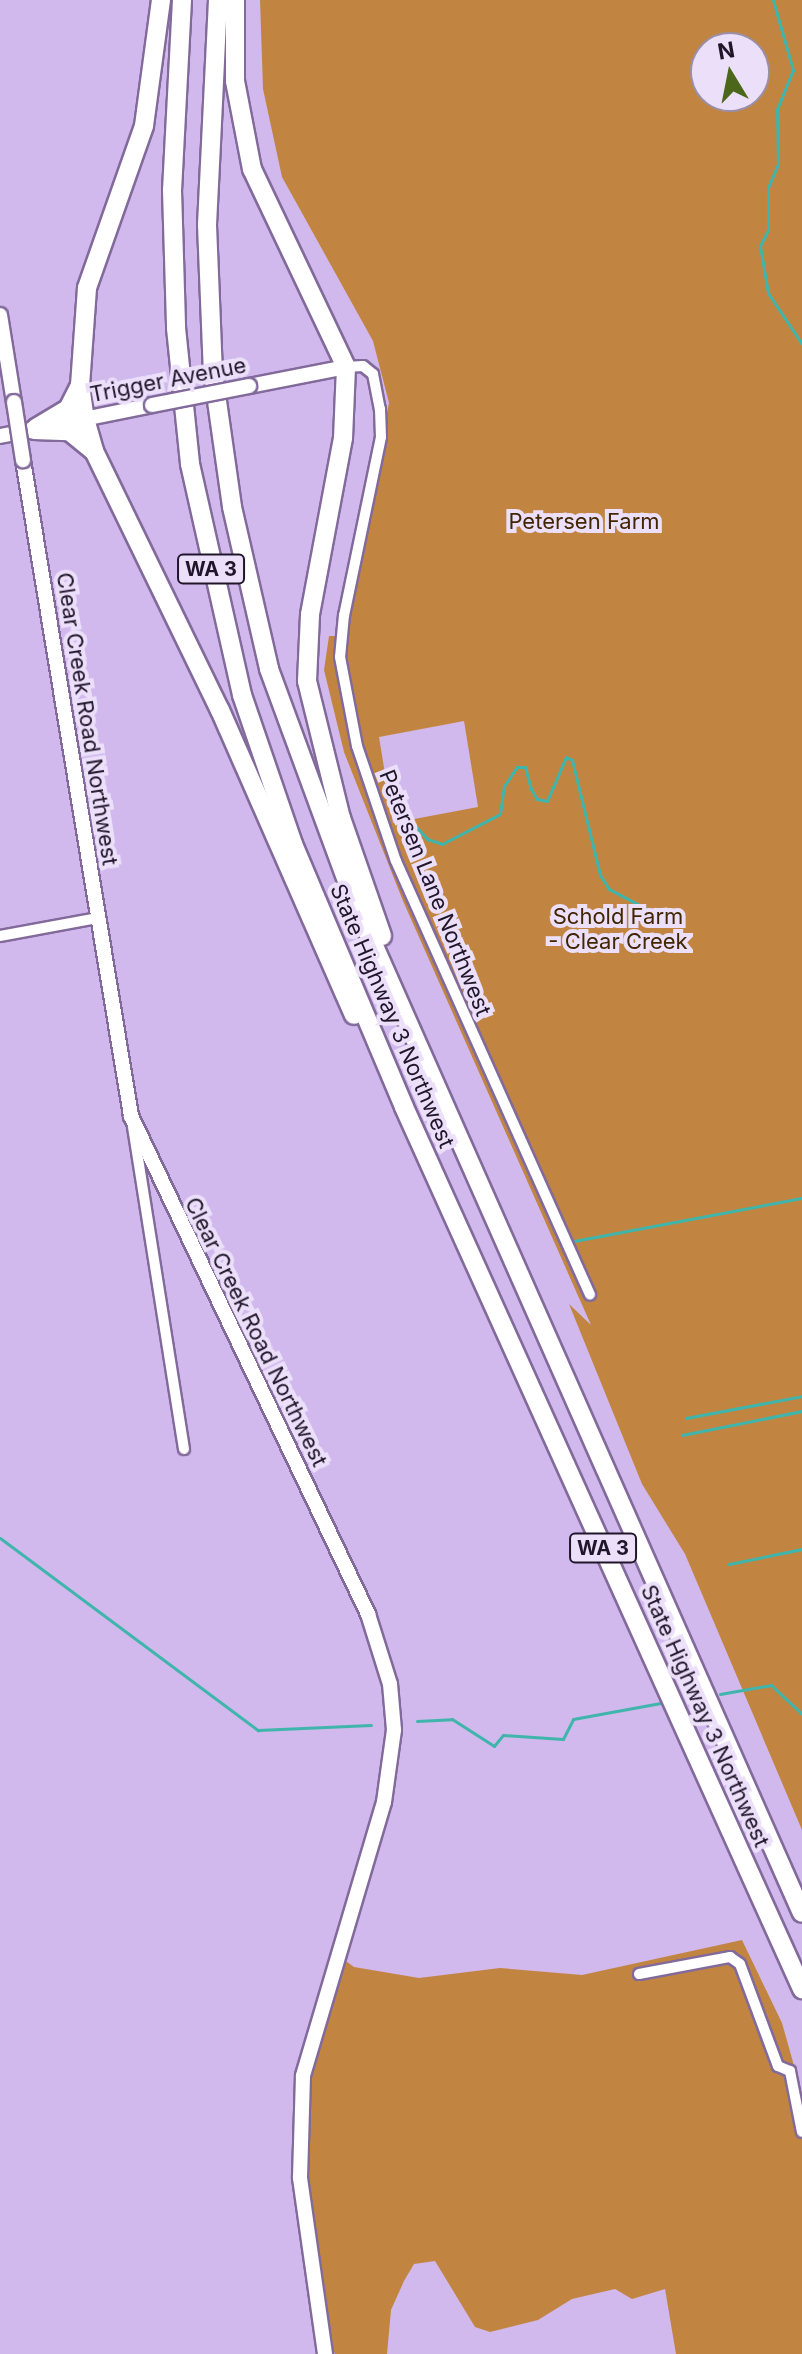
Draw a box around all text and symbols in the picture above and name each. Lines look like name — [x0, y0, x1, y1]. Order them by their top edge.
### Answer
north arrow — [690, 32, 770, 112]
text: N — [716, 36, 737, 65]
street label: Trigger Avenue — [88, 352, 248, 408]
park label: Petersen Farm — [508, 509, 660, 535]
road number: WA 3 — [177, 553, 245, 585]
street label: Clear Creek Road Northwest — [51, 571, 123, 867]
street label: Petersen Lane Northwest — [373, 766, 497, 1020]
street label: State Highway 3 Northwest — [324, 880, 460, 1152]
park label: Schold Farm - Clear Creek — [548, 903, 688, 954]
street label: Clear Creek Road Northwest — [179, 1193, 333, 1471]
road number: WA 3 — [569, 1532, 637, 1564]
street label: State Highway 3 Northwest — [635, 1581, 775, 1851]

